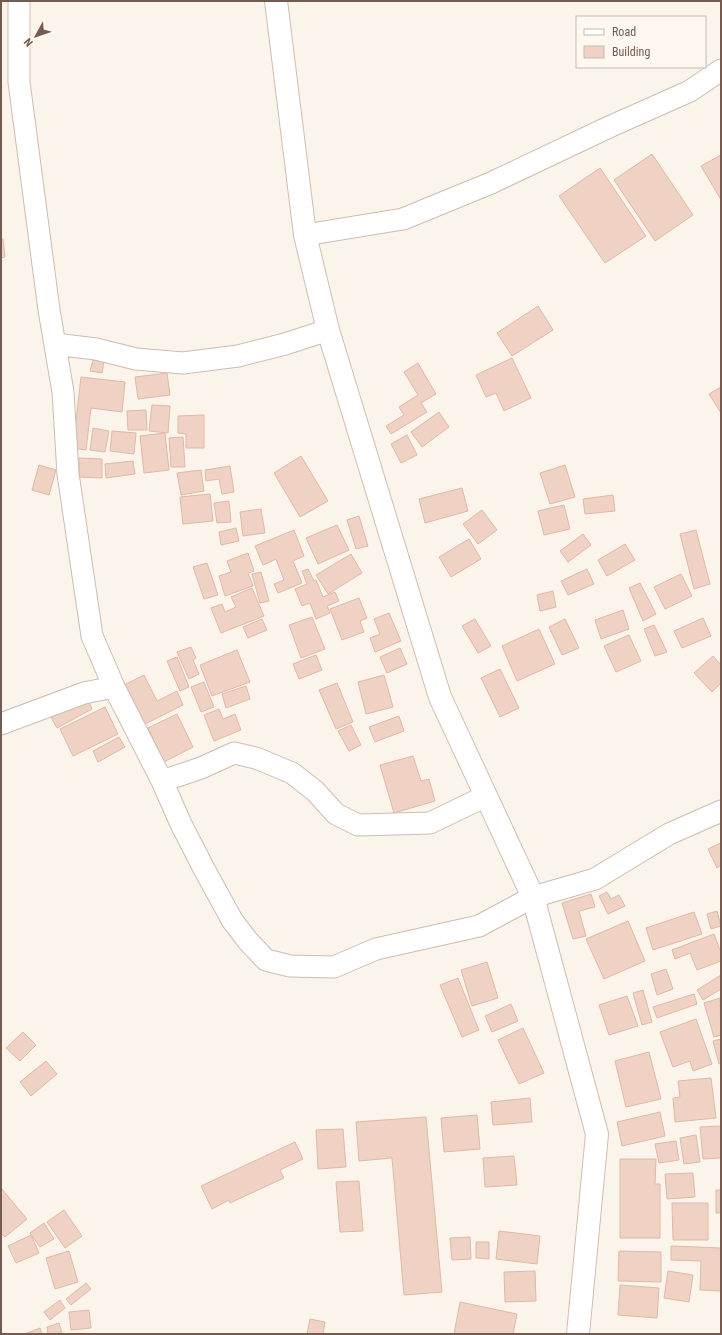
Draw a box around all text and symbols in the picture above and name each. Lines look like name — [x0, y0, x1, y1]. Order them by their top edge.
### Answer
north arrow — [16, 16, 56, 56]
legend — [576, 16, 706, 68]
text: Road — [612, 25, 636, 39]
text: N — [21, 35, 36, 49]
text: Building — [612, 45, 650, 59]

